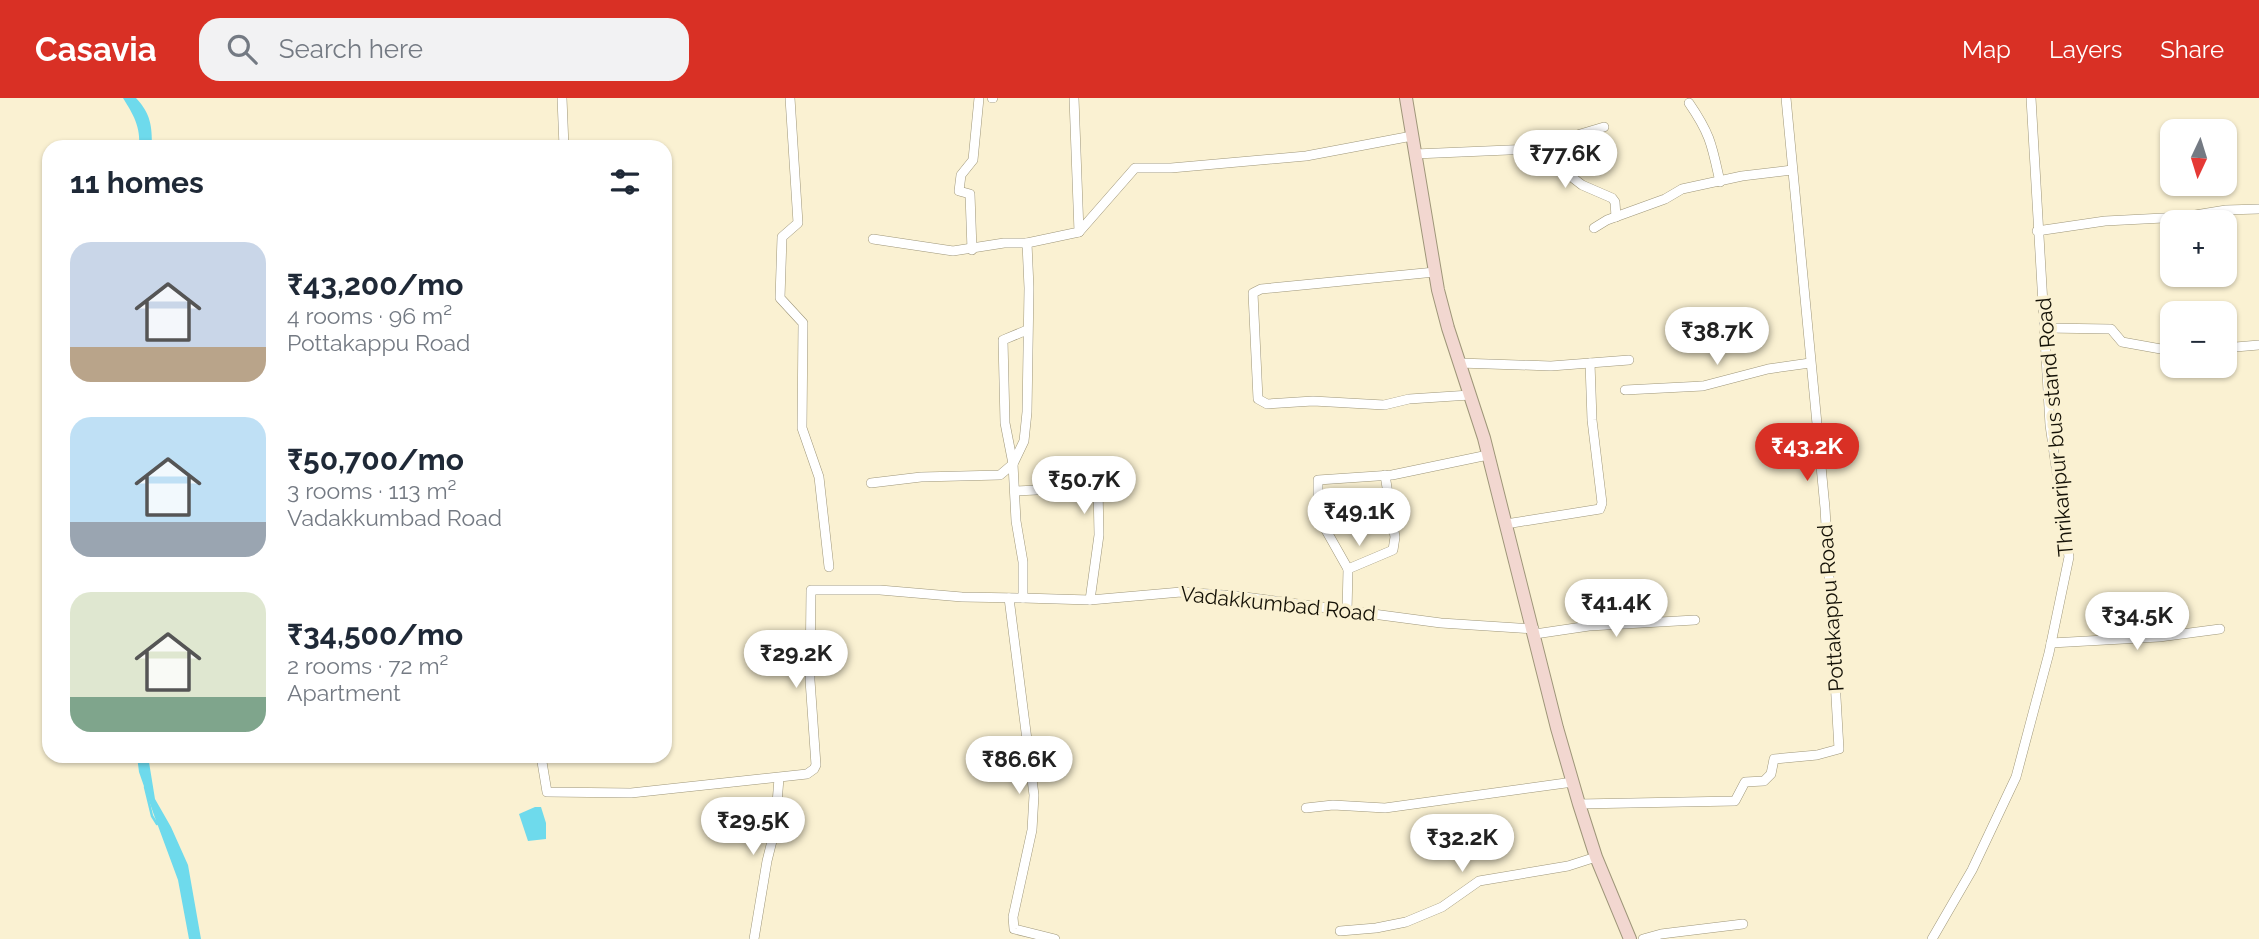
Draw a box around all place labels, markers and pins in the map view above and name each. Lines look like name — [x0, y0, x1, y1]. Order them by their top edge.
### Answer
pin: ₹77.6K — [1508, 130, 1622, 190]
pin: ₹38.7K — [1660, 308, 1774, 367]
pin: ₹43.2K — [1750, 424, 1864, 483]
pin: ₹50.7K — [1027, 456, 1141, 516]
pin: ₹49.1K — [1302, 489, 1416, 548]
pin: ₹41.4K — [1559, 580, 1673, 639]
pin: ₹34.5K — [2080, 592, 2194, 652]
pin: ₹29.2K — [739, 630, 853, 690]
pin: ₹86.6K — [962, 736, 1076, 796]
pin: ₹29.5K — [696, 798, 810, 857]
pin: ₹32.2K — [1405, 814, 1519, 874]

